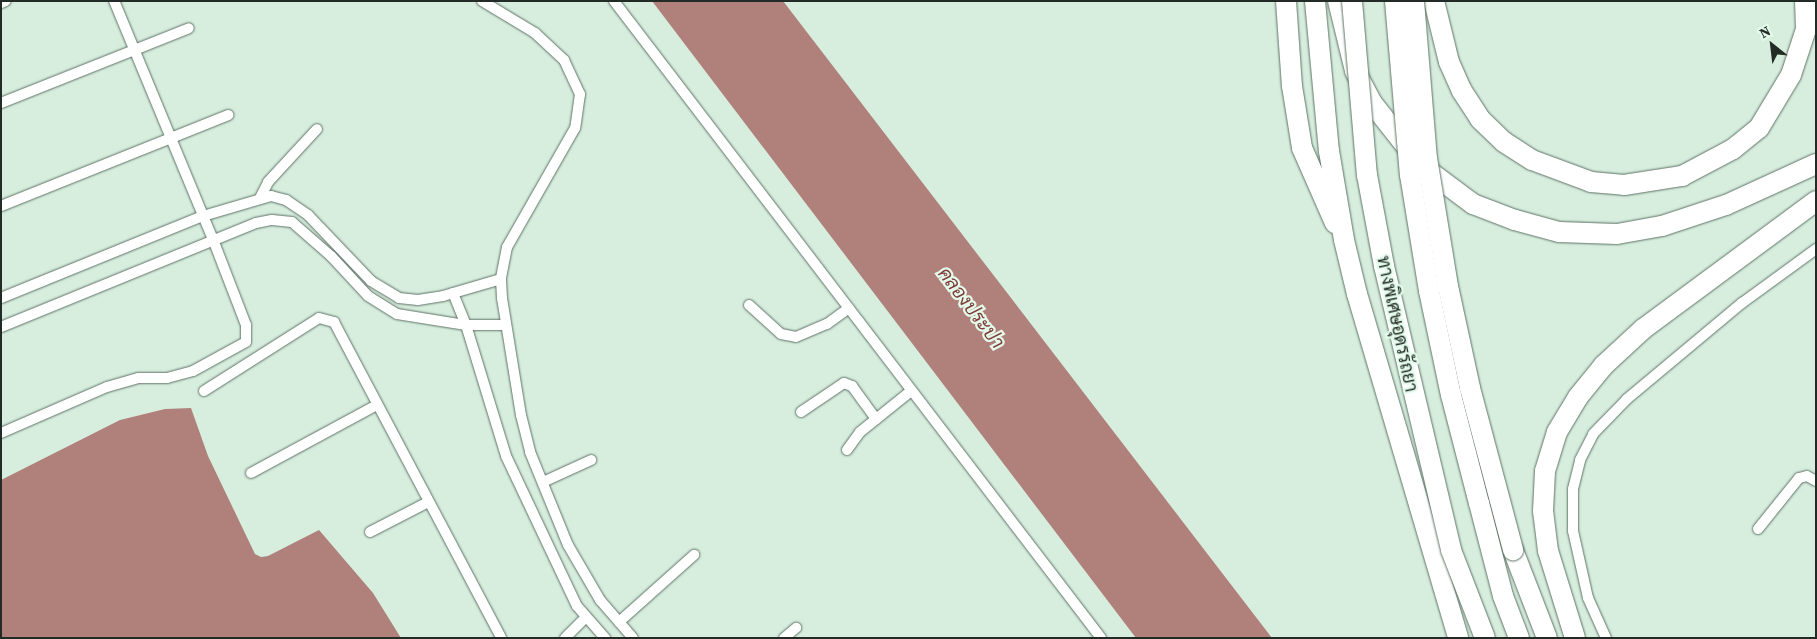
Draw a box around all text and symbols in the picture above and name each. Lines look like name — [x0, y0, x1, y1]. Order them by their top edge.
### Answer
north arrow — [1747, 20, 1797, 70]
text: N — [1755, 21, 1774, 43]
street label: ทางพิเศษอุดรรัถยา — [1372, 254, 1422, 394]
water label: คลองประปา — [933, 263, 1009, 353]

